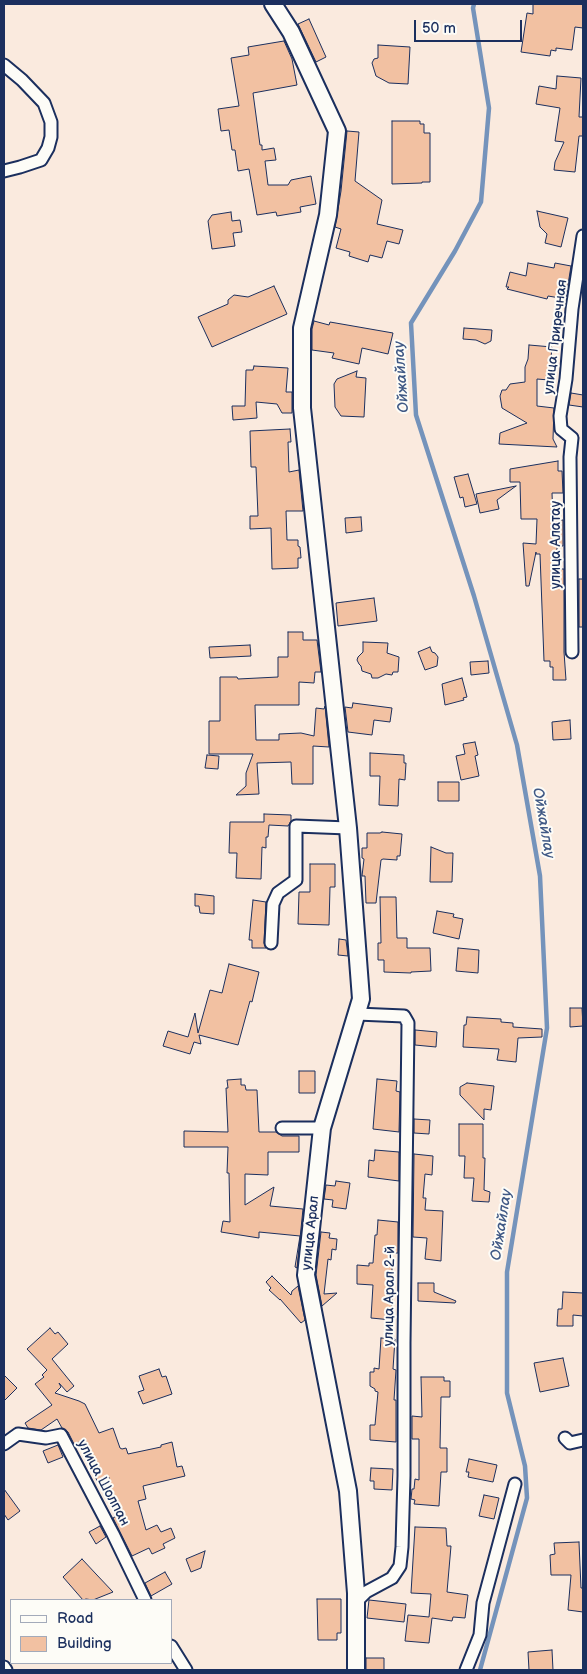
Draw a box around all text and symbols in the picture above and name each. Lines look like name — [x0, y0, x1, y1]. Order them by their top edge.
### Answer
scale bar — [417, 10, 524, 42]
text: 50 m — [422, 19, 456, 38]
street label: улица Приречная — [541, 279, 571, 395]
water label: Ойжайлау — [391, 341, 413, 413]
street label: улица Алатау — [548, 501, 564, 589]
water label: Ойжайлау — [528, 786, 558, 860]
water label: Ойжайлау — [488, 1188, 516, 1262]
street label: улица Арал — [299, 1195, 323, 1271]
street label: улица Арал 2-й — [381, 1246, 399, 1346]
street label: улица Шолпан — [73, 1437, 133, 1529]
legend — [10, 1599, 172, 1664]
text: Road — [57, 1609, 93, 1628]
text: Building — [57, 1634, 112, 1653]

